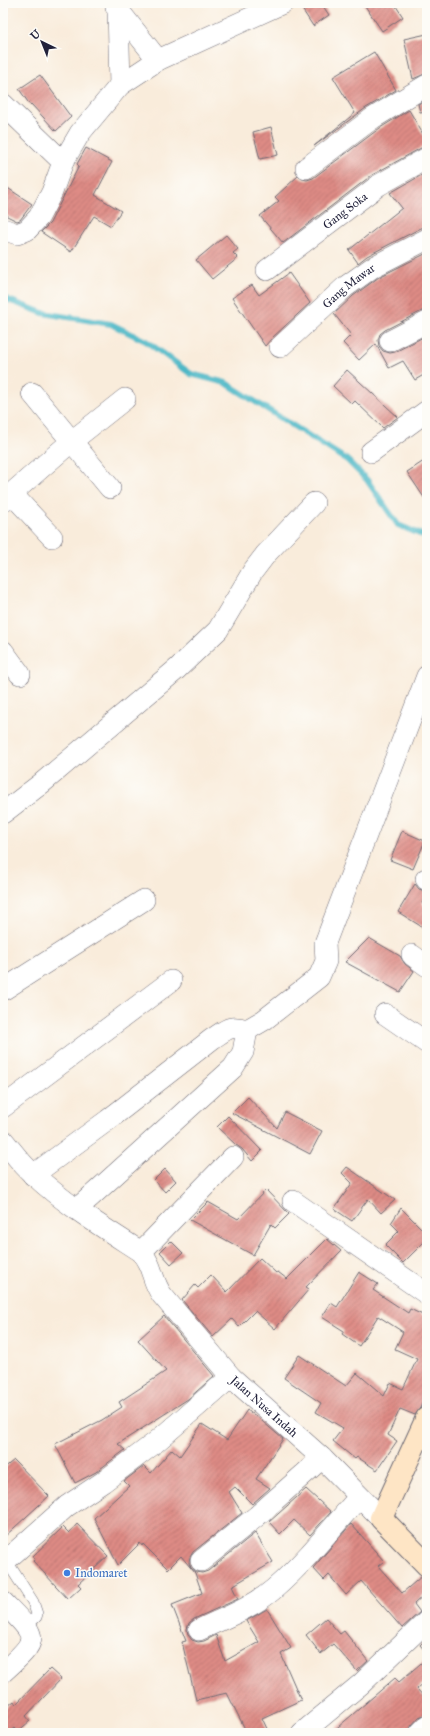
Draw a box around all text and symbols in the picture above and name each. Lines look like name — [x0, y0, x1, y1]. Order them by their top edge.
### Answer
north arrow — [22, 22, 62, 62]
text: U — [28, 27, 43, 43]
street label: Gang Soka — [320, 189, 371, 232]
street label: Gang Mawar — [320, 261, 378, 311]
street label: Jalan Nusa Indah — [226, 1372, 301, 1440]
place label: Indomaret — [75, 1566, 128, 1580]
marker: Indomaret — [62, 1568, 72, 1578]

